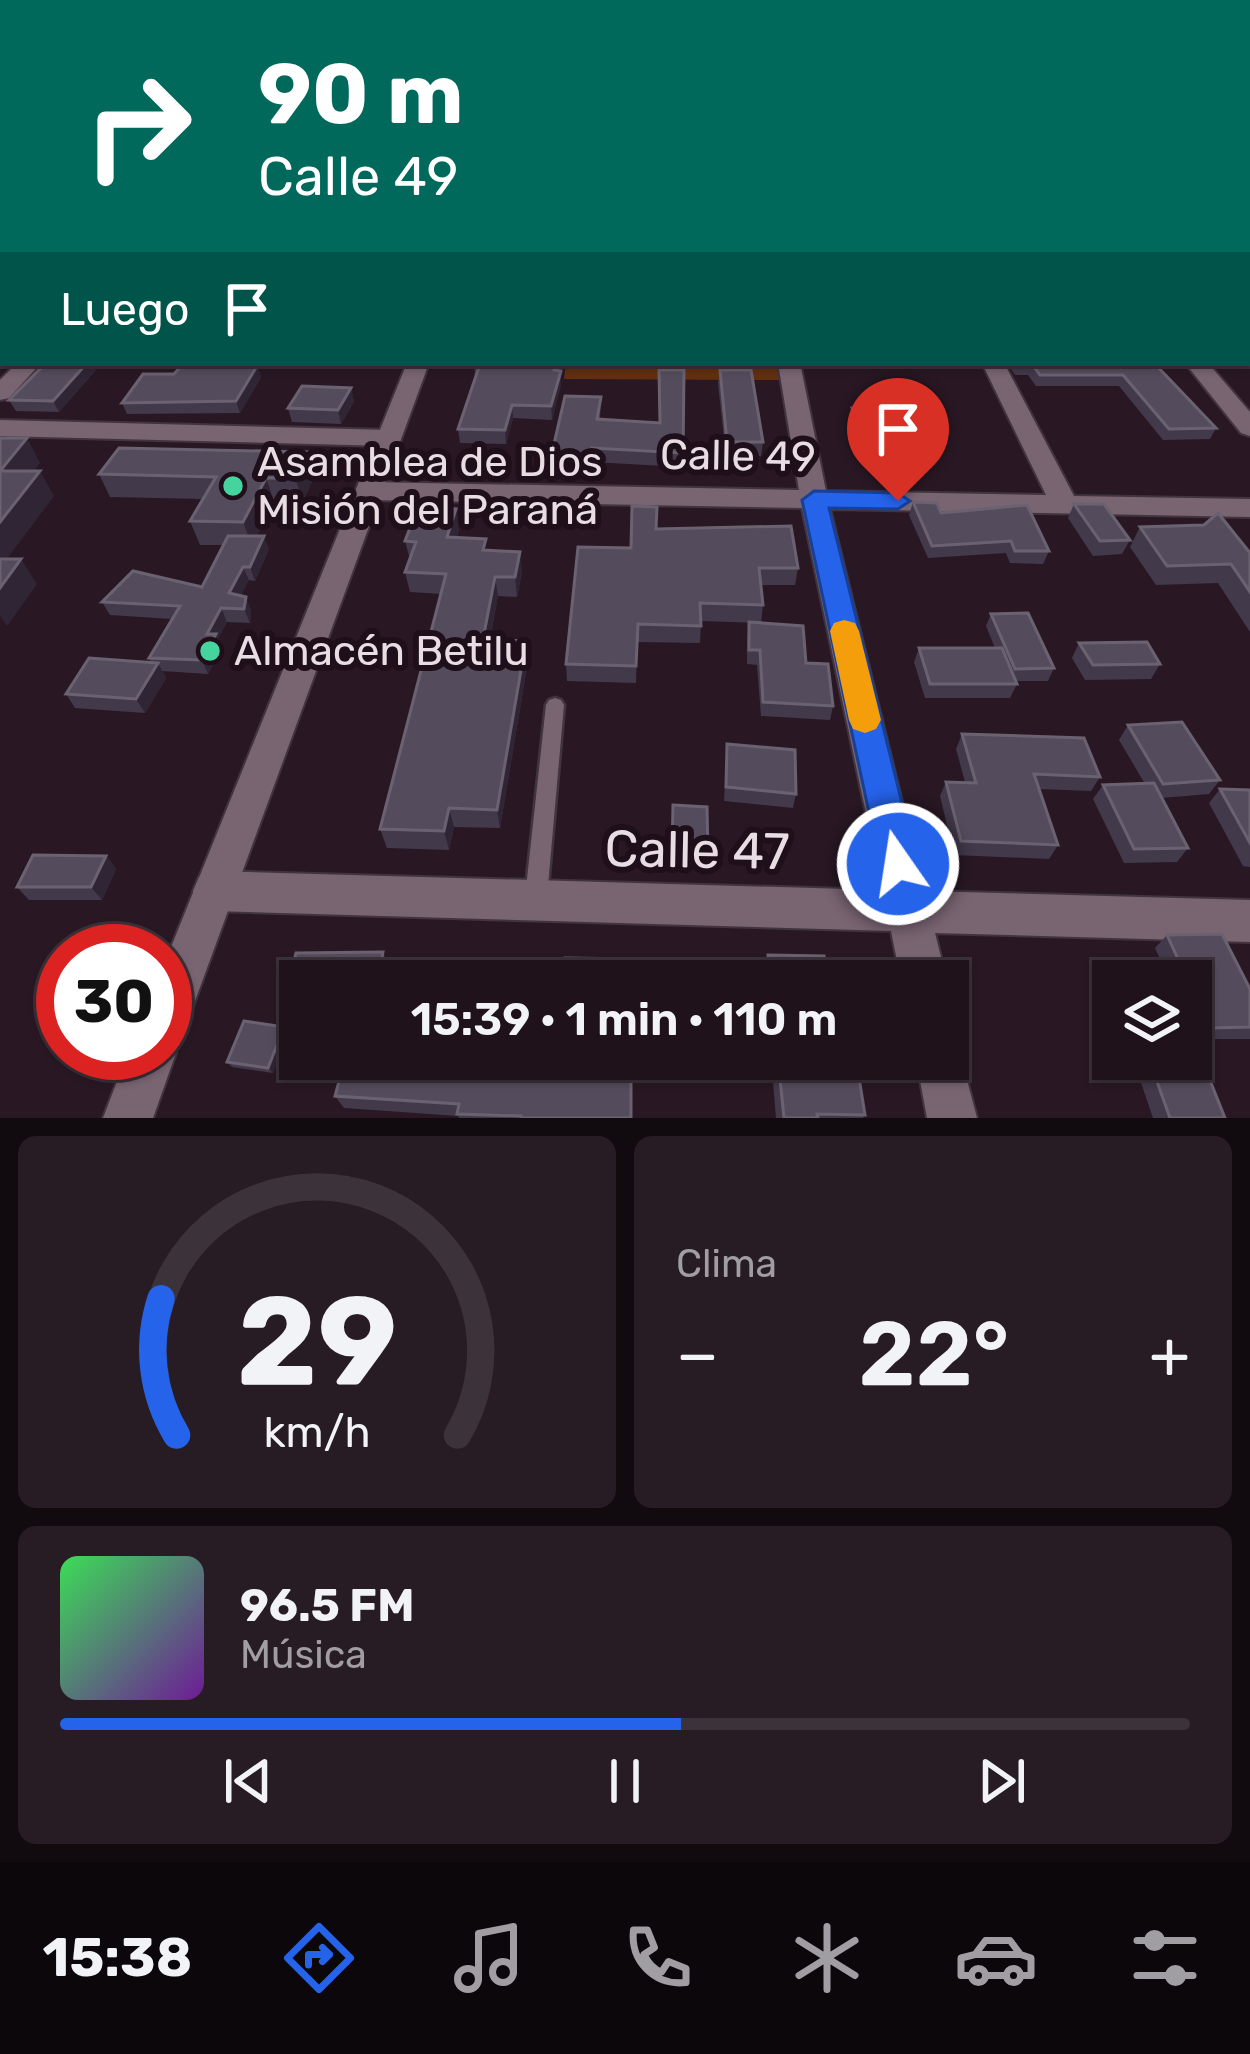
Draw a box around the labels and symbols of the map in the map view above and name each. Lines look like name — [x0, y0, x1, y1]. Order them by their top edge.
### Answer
pin — [847, 378, 949, 501]
street label: Calle 49 — [660, 430, 816, 482]
place label: Asamblea de Dios Misión del Paraná — [257, 437, 603, 535]
marker: Asamblea de Dios Misión del Paraná — [220, 473, 246, 499]
place label: Almacén Betilu — [234, 626, 529, 676]
marker: Almacén Betilu — [197, 638, 223, 664]
position arrow — [835, 801, 961, 927]
street label: Calle 47 — [604, 818, 790, 882]
speed limit sign: 30 — [36, 924, 192, 1080]

